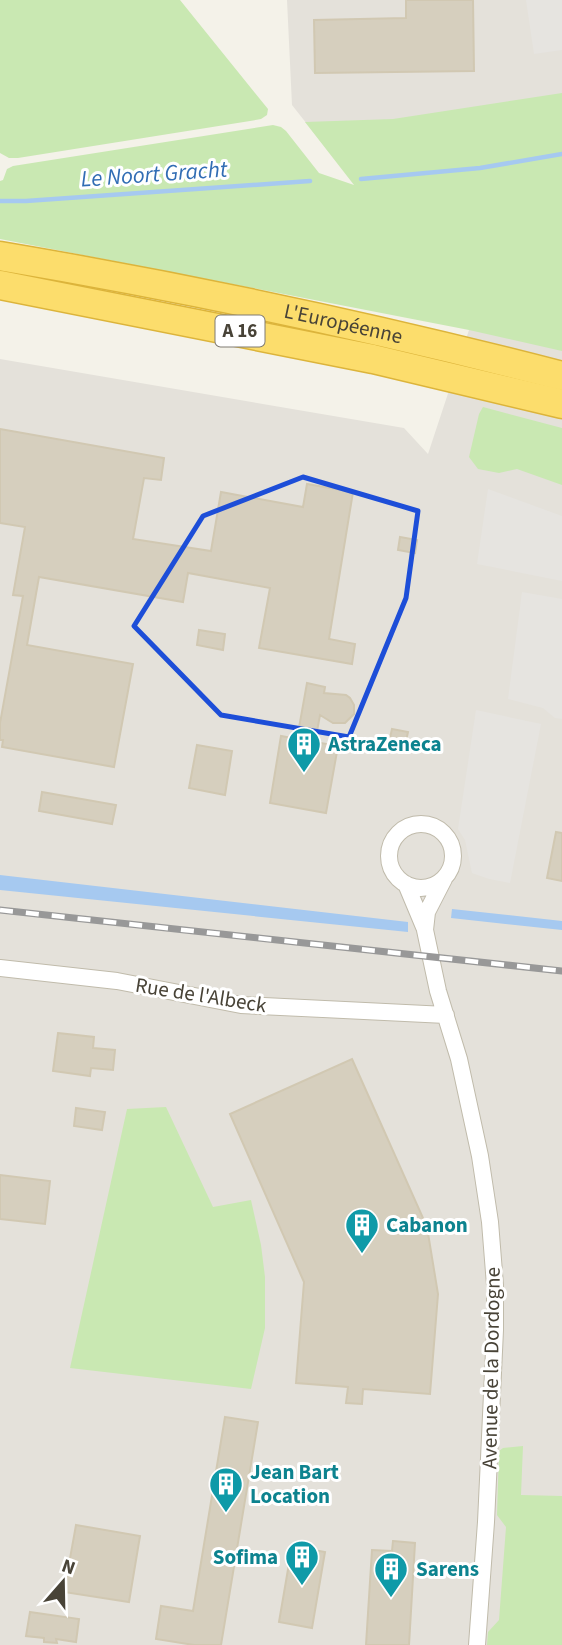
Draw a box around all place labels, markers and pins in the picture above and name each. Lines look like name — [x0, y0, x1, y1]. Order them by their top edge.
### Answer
building icon: AstraZeneca — [285, 725, 323, 774]
place label: AstraZeneca — [327, 729, 442, 759]
building icon: Cabanon — [343, 1206, 381, 1255]
place label: Cabanon — [386, 1210, 468, 1240]
place label: Jean Bart Location — [250, 1457, 339, 1511]
building icon: Jean Bart Location — [207, 1465, 245, 1514]
building icon: Sofima — [283, 1538, 321, 1587]
place label: Sofima — [213, 1542, 278, 1572]
building icon: Sarens — [372, 1550, 410, 1599]
place label: Sarens — [416, 1554, 479, 1584]

